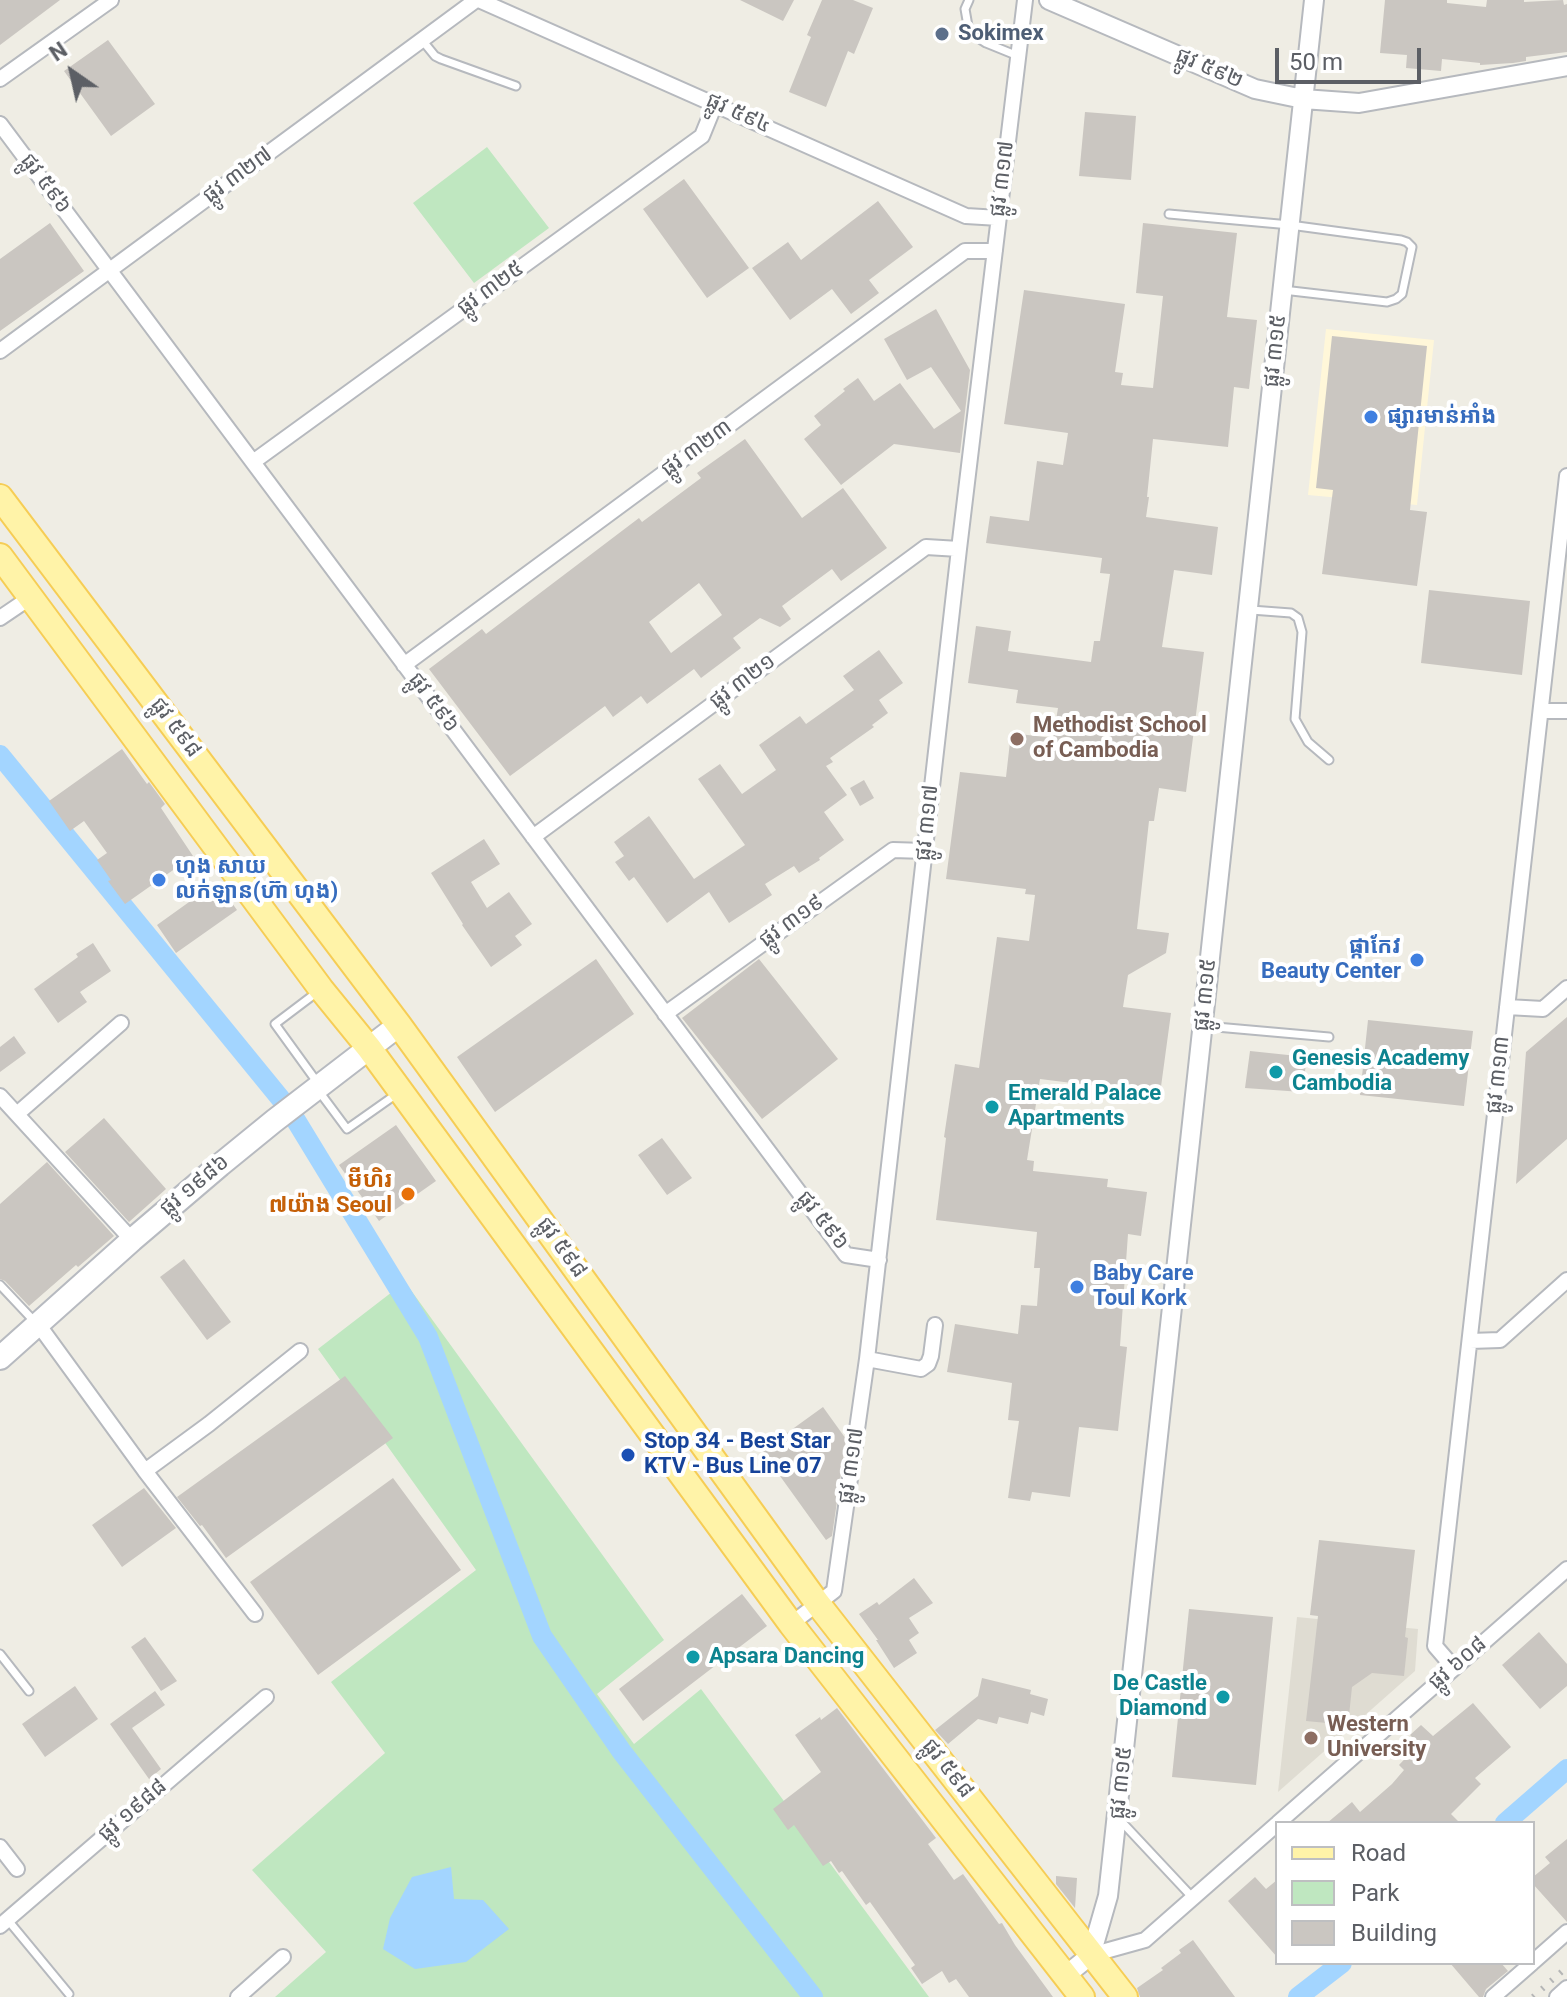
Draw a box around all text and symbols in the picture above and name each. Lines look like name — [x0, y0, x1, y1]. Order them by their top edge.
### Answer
place label: Sokimex — [958, 21, 1044, 47]
marker: Sokimex — [933, 25, 951, 43]
north arrow — [32, 32, 112, 112]
scale bar — [1279, 32, 1425, 82]
text: N — [45, 37, 72, 66]
street label: ផ្លូវ ៥៩២ — [1171, 43, 1247, 95]
text: 50 m — [1289, 48, 1343, 76]
street label: ផ្លូវ ៥៩៤ — [701, 88, 775, 140]
street label: ផ្លូវ ៣១៧ — [985, 139, 1021, 219]
street label: ផ្លូវ ៣២៧ — [198, 142, 278, 210]
street label: ផ្លូវ ៥៩៦ — [14, 149, 76, 219]
street label: ផ្លូវ ៣២៥ — [452, 256, 530, 322]
street label: ផ្លូវ ៣១៥ — [1259, 313, 1293, 389]
place label: ផ្សារមាន់អាំង — [1387, 404, 1496, 430]
marker: ផ្សារមាន់អាំង — [1362, 408, 1380, 426]
street label: ផ្លូវ ៣២៣ — [656, 415, 738, 483]
street label: ផ្លូវ ៣២១ — [705, 649, 781, 715]
street label: ផ្លូវ ៥៩៦ — [402, 668, 464, 738]
street label: ផ្លូវ ៥៩៨ — [144, 693, 206, 763]
place label: Methodist School of Cambodia — [1033, 713, 1207, 764]
marker: Methodist School of Cambodia — [1008, 730, 1026, 748]
street label: ផ្លូវ ៣១៧ — [911, 783, 945, 863]
place label: ហុង សាយ លក់ឡាន(ហ៊ា ហុង) — [175, 854, 338, 906]
marker: ហុង សាយ លក់ឡាន(ហ៊ា ហុង) — [150, 871, 168, 889]
street label: ផ្លូវ ៣១៩ — [755, 890, 829, 954]
place label: ផ្កាកែវ Beauty Center — [1261, 934, 1401, 986]
marker: ផ្កាកែវ Beauty Center — [1408, 951, 1426, 969]
street label: ផ្លូវ ៣១៥ — [1189, 957, 1223, 1033]
street label: ផ្លូវ ៣១៣ — [1482, 1035, 1516, 1115]
place label: Genesis Academy Cambodia — [1292, 1046, 1469, 1098]
marker: Genesis Academy Cambodia — [1267, 1063, 1285, 1081]
place label: Emerald Palace Apartments — [1008, 1081, 1161, 1132]
marker: Emerald Palace Apartments — [983, 1098, 1001, 1116]
street label: ផ្លូវ ១៩៨៦ — [155, 1149, 235, 1223]
place label: មីហិរ ៧យ៉ាង Seoul — [269, 1168, 392, 1220]
marker: មីហិរ ៧យ៉ាង Seoul — [399, 1185, 417, 1203]
street label: ផ្លូវ ៥៩៦ — [790, 1186, 854, 1256]
street label: ផ្លូវ ៥៩៨ — [530, 1213, 592, 1283]
place label: Baby Care Toul Kork — [1093, 1261, 1194, 1312]
marker: Baby Care Toul Kork — [1068, 1278, 1086, 1296]
street label: ផ្លូវ ៣១៧ — [834, 1426, 870, 1506]
place label: Stop 34 - Best Star KTV - Bus Line 07 — [644, 1429, 831, 1480]
marker: Stop 34 - Best Star KTV - Bus Line 07 — [619, 1446, 637, 1464]
street label: ផ្លូវ ៦០៨ — [1423, 1632, 1493, 1696]
place label: Apsara Dancing — [709, 1644, 864, 1670]
marker: Apsara Dancing — [684, 1648, 702, 1666]
place label: De Castle Diamond — [1113, 1671, 1207, 1722]
marker: De Castle Diamond — [1214, 1688, 1232, 1706]
place label: Western University — [1327, 1712, 1426, 1764]
marker: Western University — [1302, 1729, 1320, 1747]
street label: ផ្លូវ ៥៩៨ — [916, 1734, 978, 1804]
street label: ផ្លូវ ៣១៥ — [1105, 1745, 1139, 1821]
street label: ផ្លូវ ១៩៨៨ — [93, 1774, 173, 1848]
legend — [1275, 1821, 1535, 1965]
text: Road — [1351, 1839, 1406, 1867]
text: Park — [1351, 1879, 1399, 1907]
text: Building — [1351, 1919, 1437, 1947]

